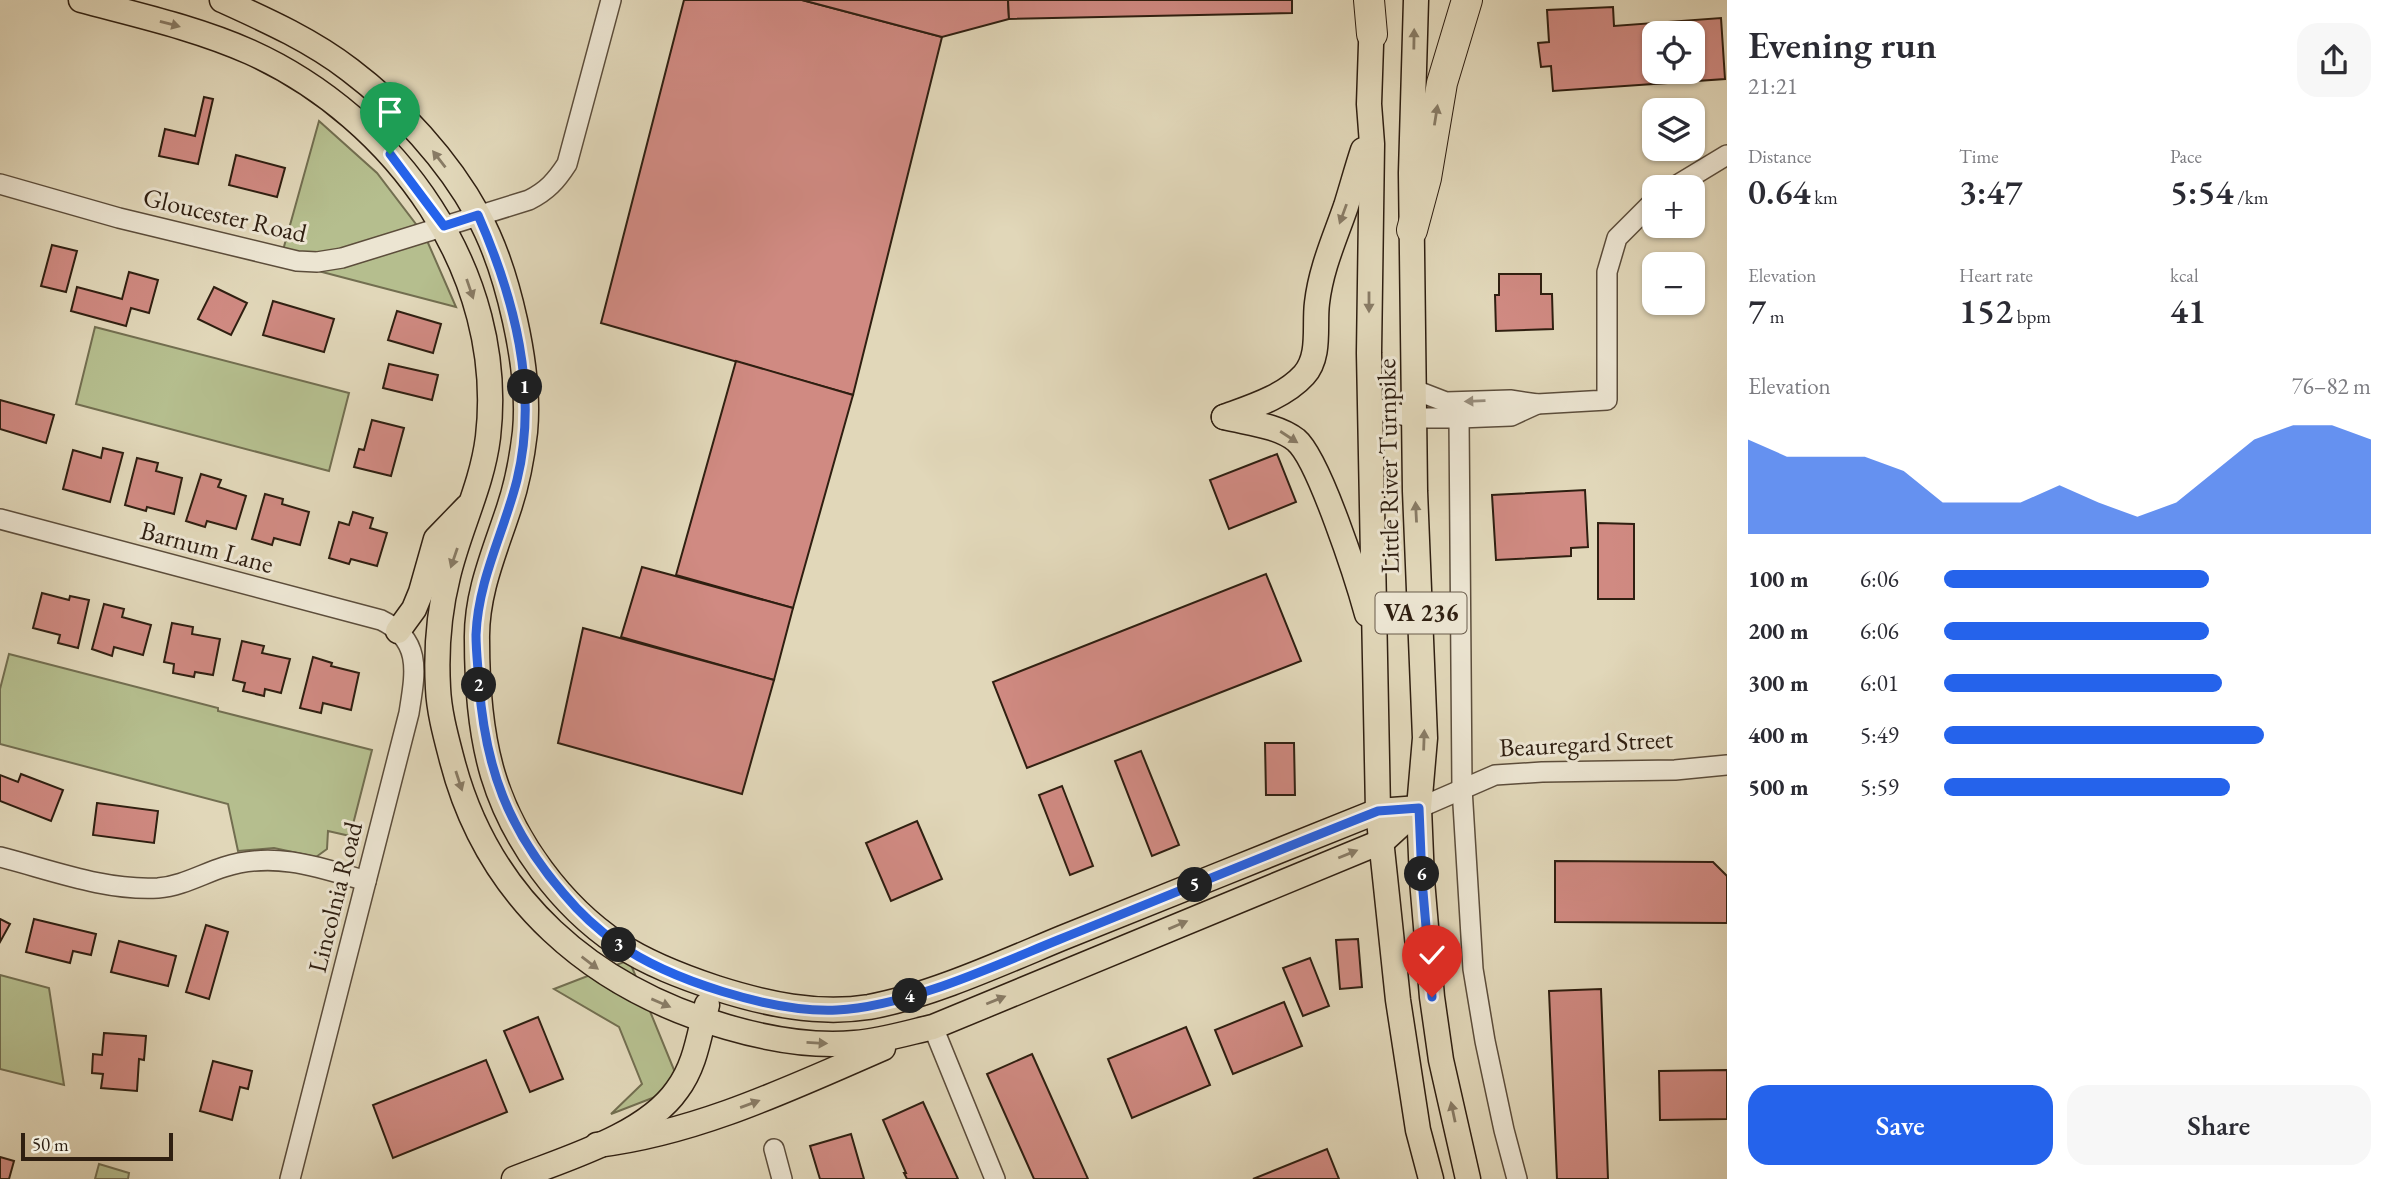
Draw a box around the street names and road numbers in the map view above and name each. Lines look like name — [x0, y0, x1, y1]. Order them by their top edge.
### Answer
street label: Gloucester Road — [140, 180, 311, 251]
street label: Little River Turnpike — [1369, 358, 1407, 574]
street label: Barnum Lane — [137, 513, 277, 581]
road number: VA 236 — [1376, 592, 1466, 634]
street label: Beauregard Street — [1498, 721, 1674, 765]
street label: Lincolnia Road — [300, 817, 370, 976]

